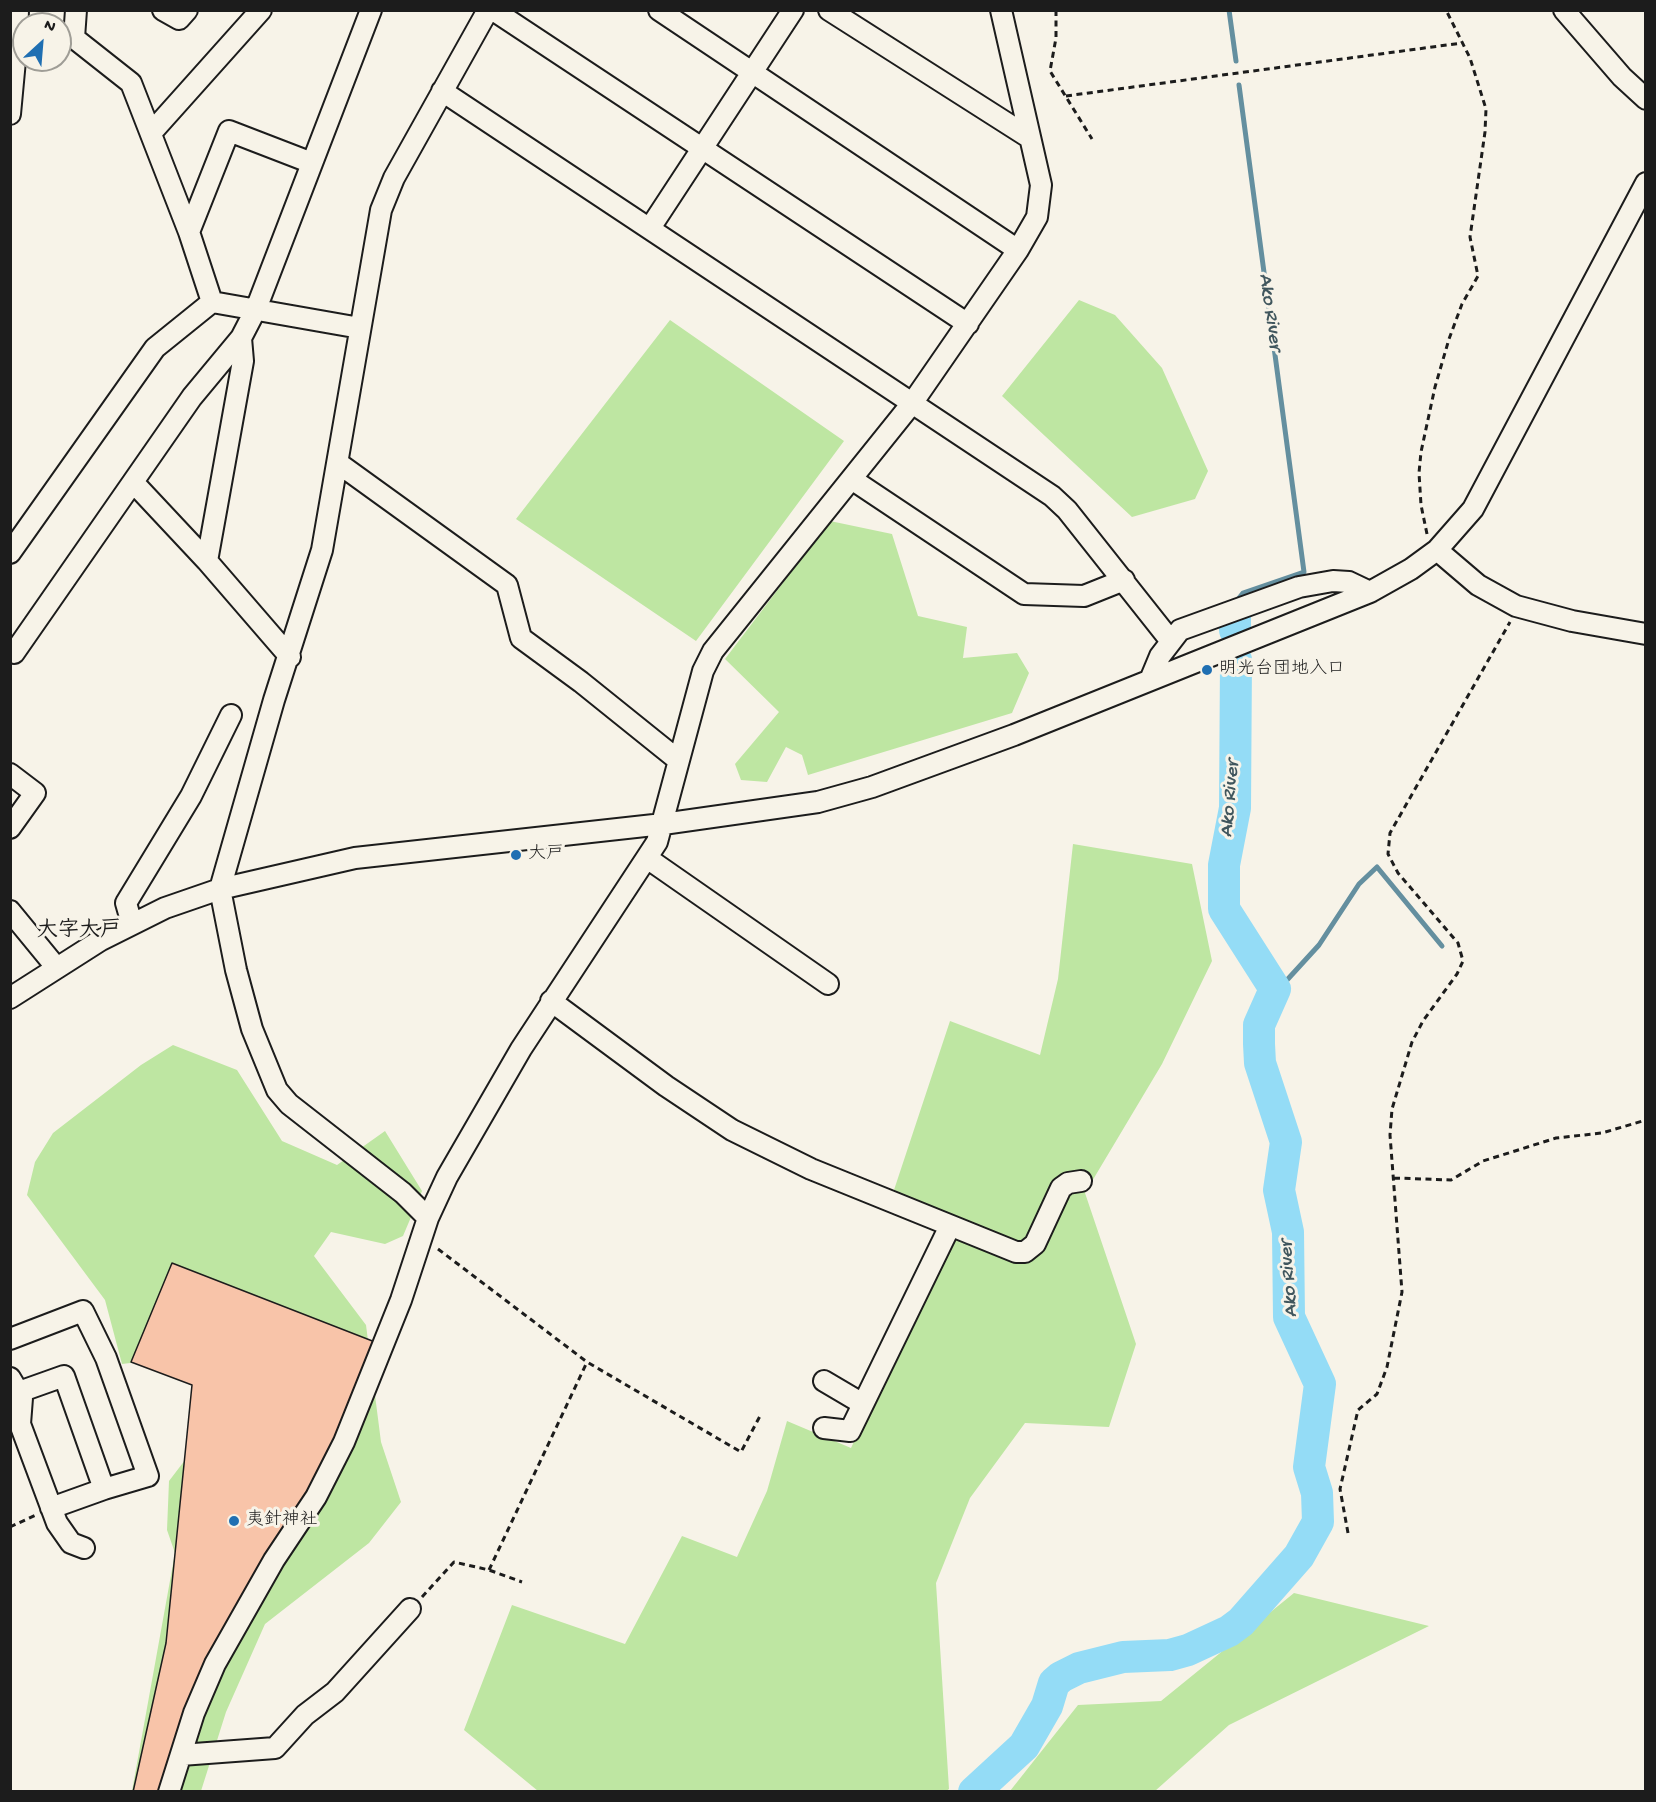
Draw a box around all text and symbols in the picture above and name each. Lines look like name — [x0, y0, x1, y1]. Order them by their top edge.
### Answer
north arrow — [12, 12, 72, 72]
text: N — [40, 16, 58, 38]
water label: Ako River — [1252, 272, 1286, 352]
place label: 明光台団地入口 — [1219, 659, 1345, 681]
marker: 明光台団地入口 — [1200, 663, 1214, 677]
water label: Ako River — [1216, 760, 1246, 838]
place label: 大戸 — [528, 844, 564, 866]
marker: 大戸 — [509, 848, 523, 862]
district label: 大字大戸 — [37, 919, 121, 945]
water label: Ako River — [1275, 1240, 1305, 1318]
place label: 夷針神社 — [246, 1510, 318, 1532]
marker: 夷針神社 — [227, 1514, 241, 1528]

